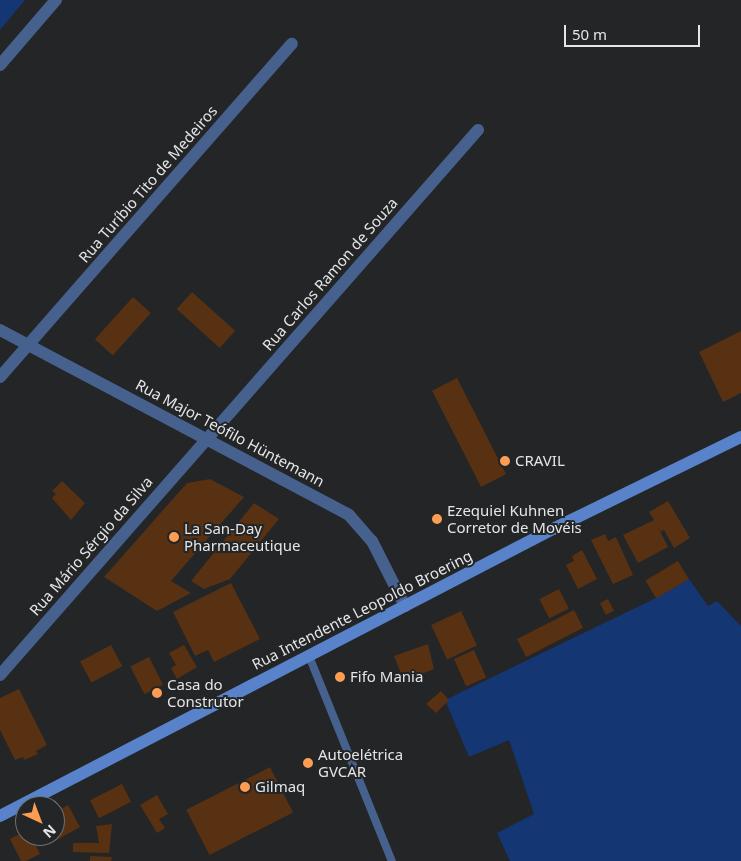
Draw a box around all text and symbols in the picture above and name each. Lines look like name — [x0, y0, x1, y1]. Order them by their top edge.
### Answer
scale bar — [566, 15, 702, 47]
text: 50 m — [572, 24, 607, 44]
street label: Rua Turíbio Tito de Medeiros — [75, 102, 221, 266]
street label: Rua Carlos Ramon de Souza — [259, 194, 401, 354]
street label: Rua Major Teófilo Hüntemann — [133, 375, 327, 491]
place label: CRAVIL — [515, 452, 565, 470]
marker: CRAVIL — [499, 455, 511, 467]
street label: Rua Mário Sérgio da Silva — [26, 473, 156, 619]
place label: Ezequiel Kuhnen Corretor de Movéis — [447, 501, 582, 536]
marker: Ezequiel Kuhnen Corretor de Movéis — [431, 513, 443, 525]
place label: La San-Day Pharmaceutique — [184, 519, 301, 554]
marker: La San-Day Pharmaceutique — [168, 531, 180, 543]
street label: Rua Intendente Leopoldo Broering — [249, 546, 475, 674]
place label: Fifo Mania — [350, 668, 423, 686]
marker: Fifo Mania — [334, 671, 346, 683]
place label: Casa do Construtor — [167, 675, 244, 710]
marker: Casa do Construtor — [151, 687, 163, 699]
place label: Autoelétrica GVCAR — [318, 745, 403, 780]
marker: Autoelétrica GVCAR — [302, 757, 314, 769]
place label: Gilmaq — [255, 778, 305, 796]
marker: Gilmaq — [239, 781, 251, 793]
north arrow — [15, 796, 65, 846]
text: N — [39, 821, 61, 842]

